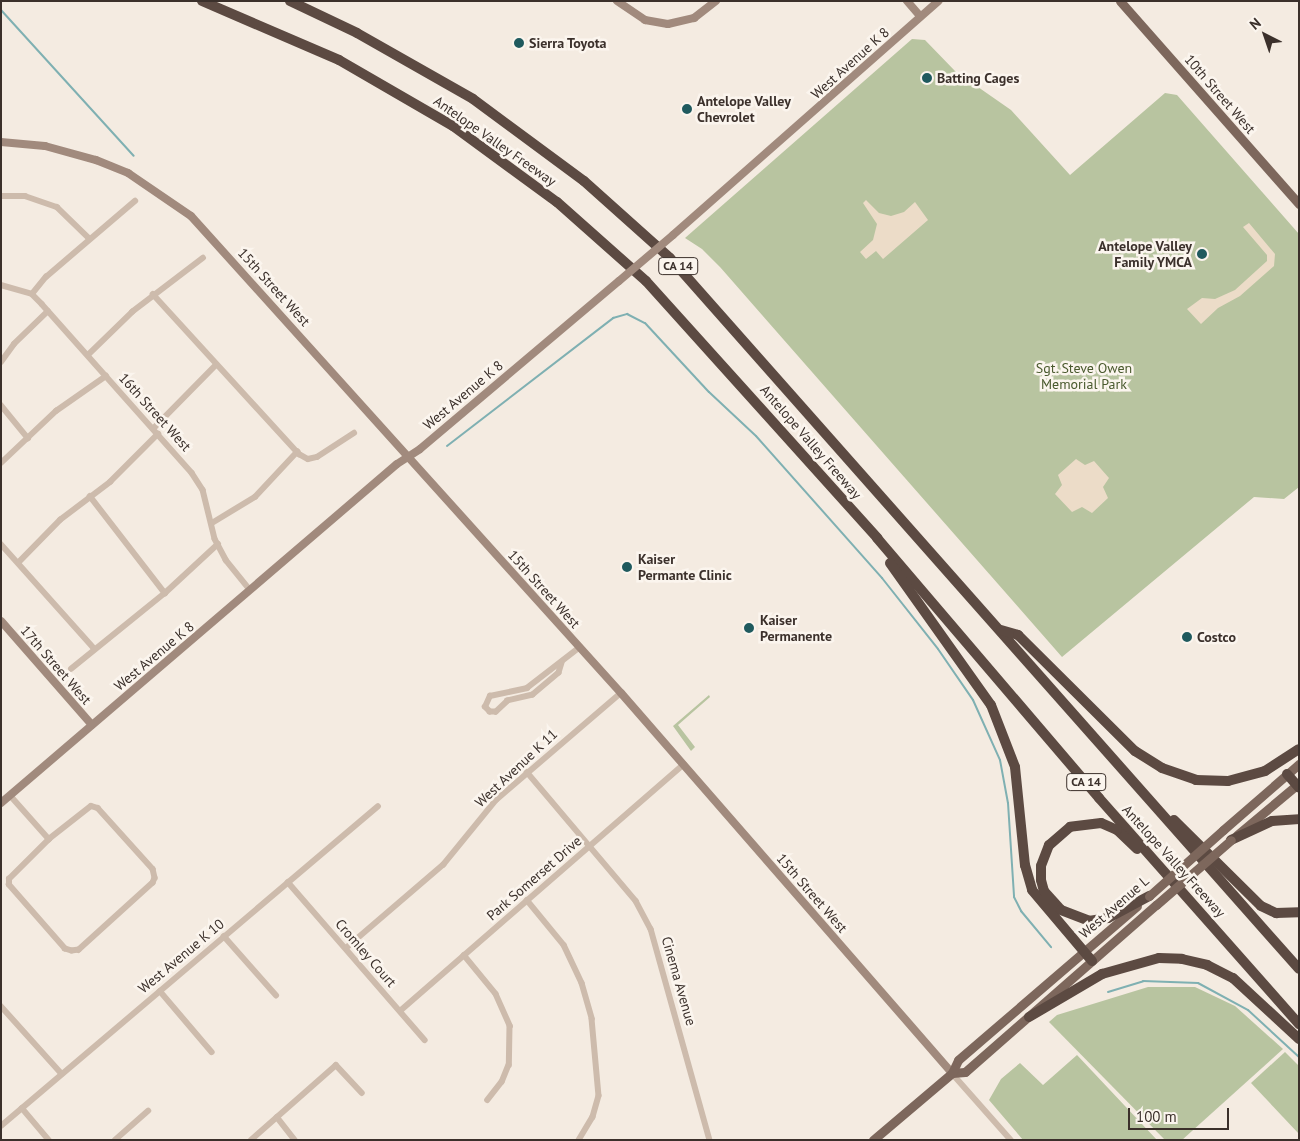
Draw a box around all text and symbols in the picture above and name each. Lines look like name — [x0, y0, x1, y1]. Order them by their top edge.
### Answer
north arrow — [1240, 10, 1290, 60]
text: N — [1246, 14, 1265, 33]
street label: West Avenue K 8 — [807, 23, 893, 103]
place label: Sierra Toyota — [529, 35, 607, 51]
marker: Sierra Toyota — [513, 37, 525, 49]
street label: 10th Street West — [1181, 51, 1259, 137]
place label: Batting Cages — [937, 70, 1019, 86]
marker: Batting Cages — [921, 72, 933, 84]
street label: Antelope Valley Freeway — [430, 92, 560, 190]
place label: Antelope Valley Chevrolet — [697, 93, 791, 125]
marker: Antelope Valley Chevrolet — [681, 103, 693, 115]
place label: Antelope Valley Family YMCA — [1098, 238, 1192, 270]
street label: 15th Street West — [234, 244, 314, 330]
marker: Antelope Valley Family YMCA — [1196, 248, 1208, 260]
road number: CA 14 — [657, 256, 699, 276]
street label: West Avenue K 8 — [419, 356, 507, 434]
park label: Sgt. Steve Owen Memorial Park — [1035, 360, 1133, 392]
street label: 16th Street West — [115, 369, 195, 455]
street label: Antelope Valley Freeway — [757, 381, 865, 503]
street label: 15th Street West — [504, 546, 584, 632]
place label: Kaiser Permante Clinic — [638, 551, 732, 584]
marker: Kaiser Permante Clinic — [620, 560, 634, 574]
place label: Kaiser Permanente — [760, 612, 832, 644]
street label: West Avenue K 8 — [110, 617, 198, 695]
marker: Kaiser Permanente — [742, 621, 756, 635]
street label: 17th Street West — [17, 622, 95, 708]
place label: Costco — [1197, 629, 1236, 645]
marker: Costco — [1181, 631, 1193, 643]
street label: West Avenue K 11 — [471, 725, 561, 811]
road number: CA 14 — [1065, 772, 1107, 792]
street label: Antelope Valley Freeway — [1119, 801, 1229, 921]
street label: Park Somerset Drive — [483, 832, 585, 924]
street label: 15th Street West — [773, 850, 851, 936]
street label: West Avenue L — [1076, 872, 1152, 942]
street label: West Avenue K 10 — [134, 915, 228, 997]
street label: Cromley Court — [332, 915, 400, 991]
street label: Cinema Avenue — [658, 934, 700, 1028]
scale bar — [1130, 1098, 1231, 1130]
text: 100 m — [1136, 1107, 1177, 1126]

